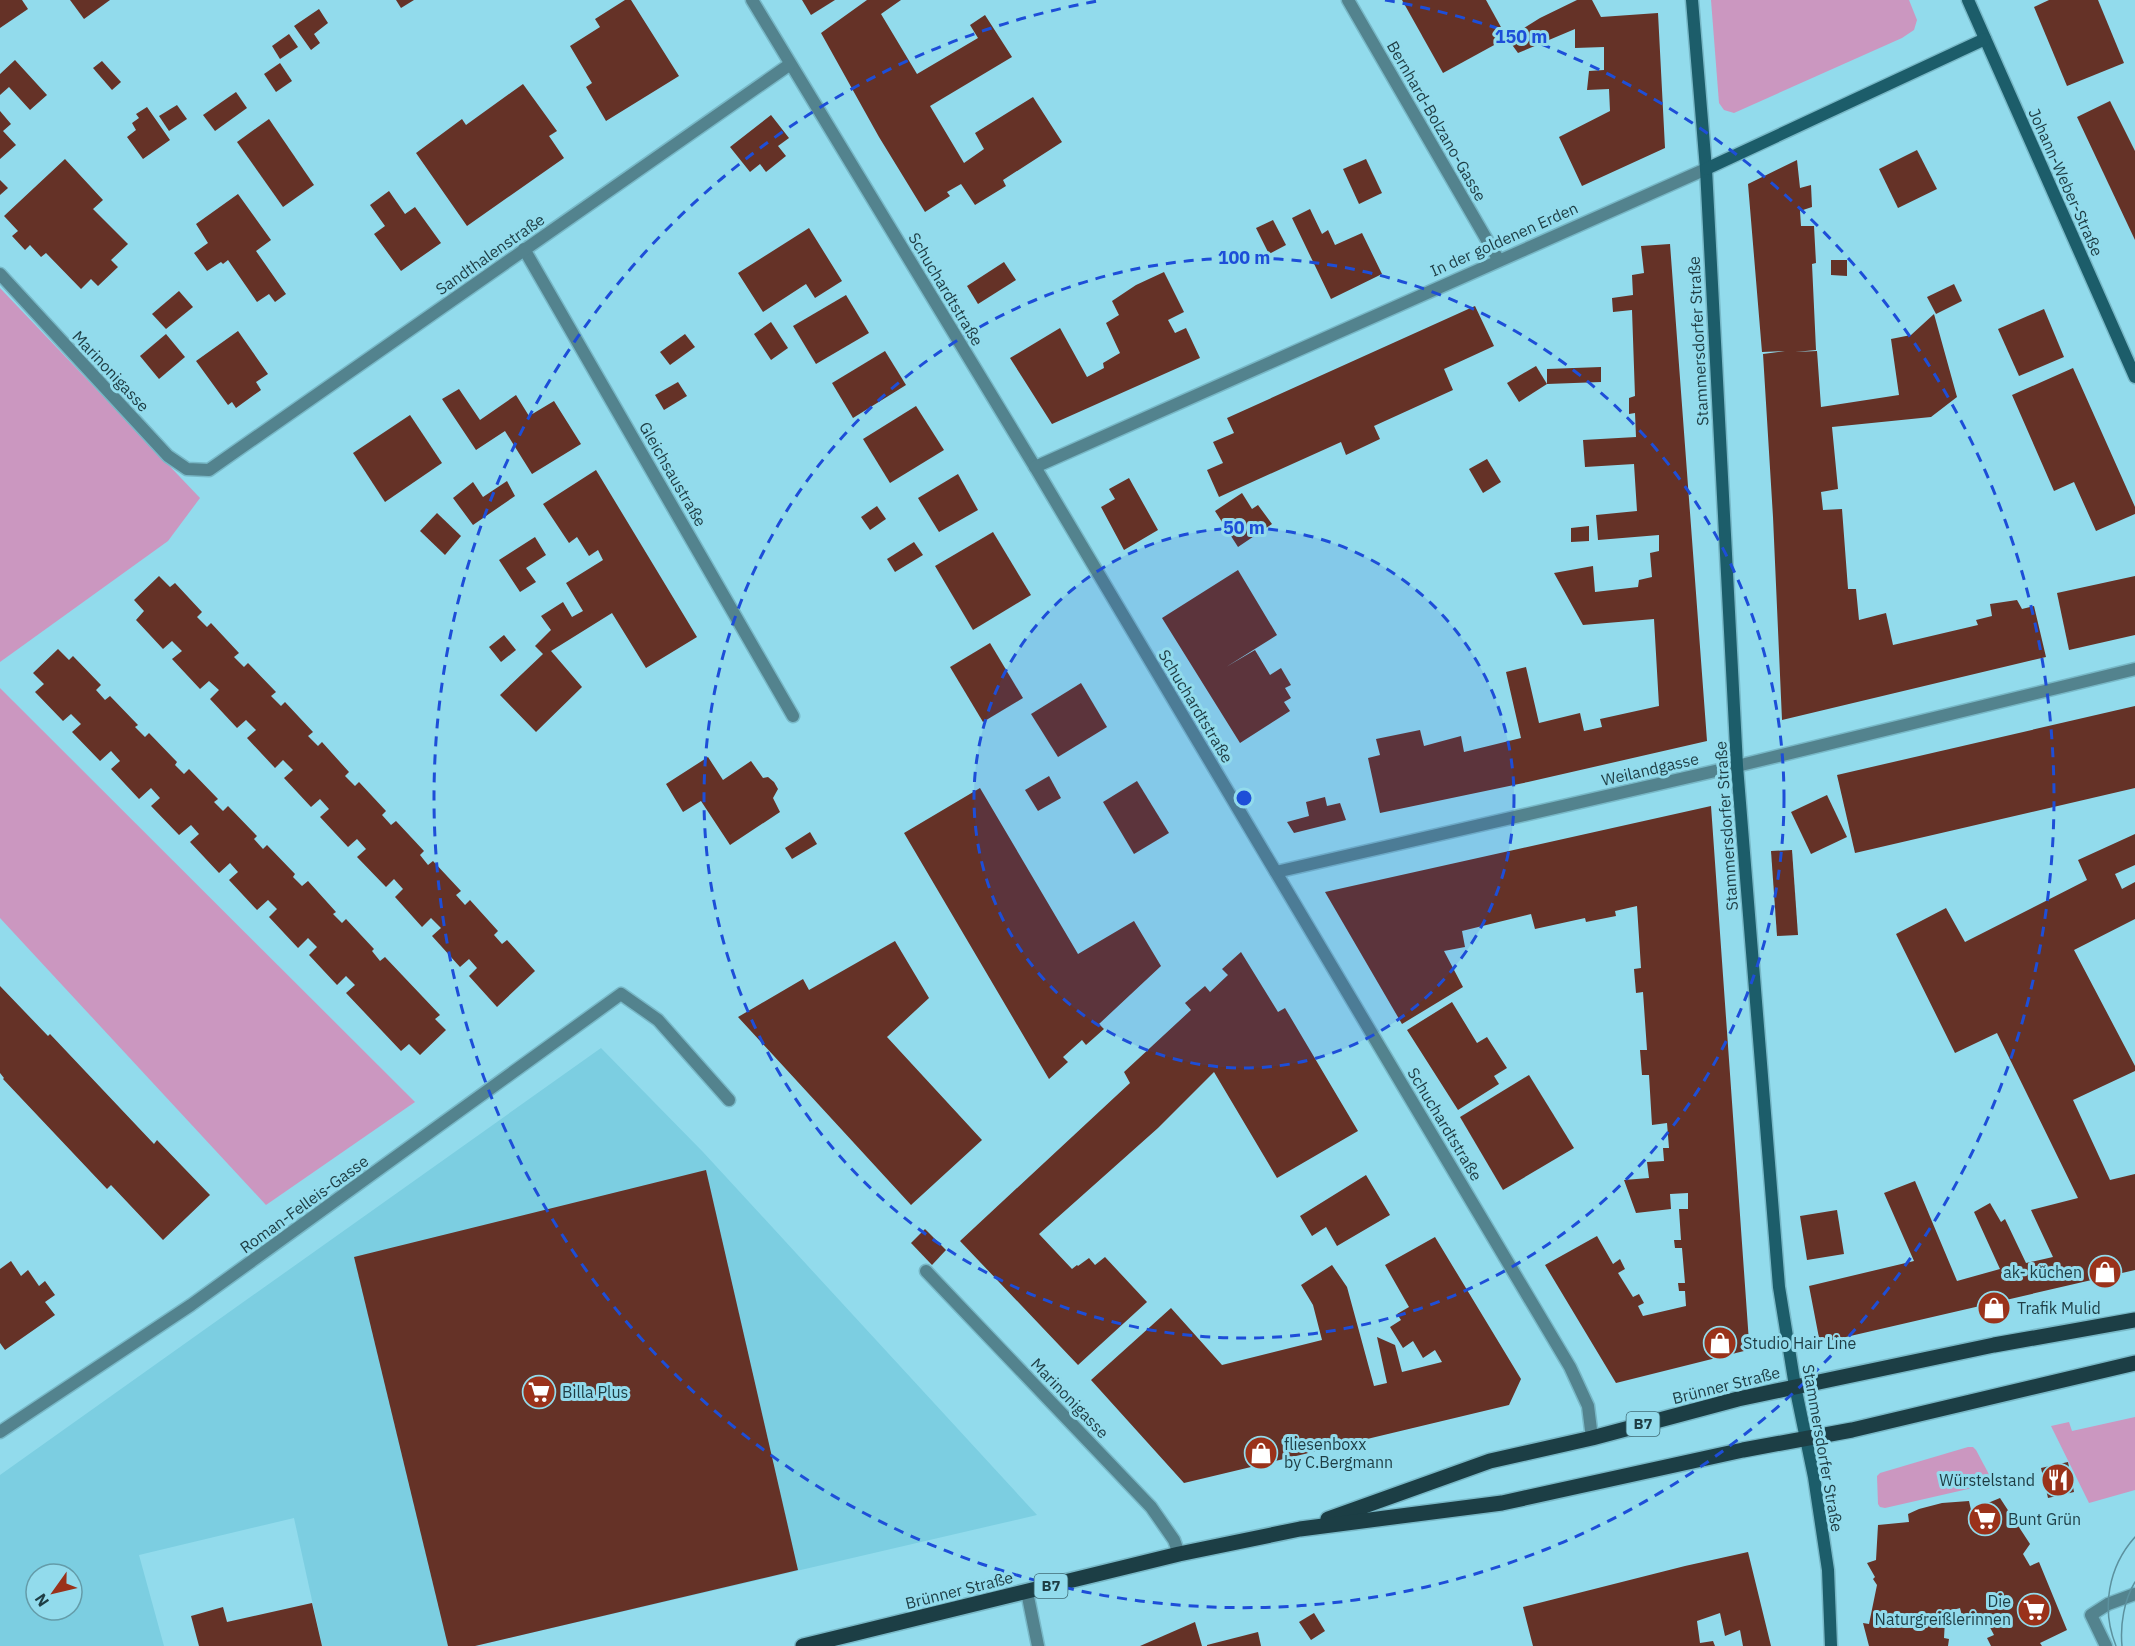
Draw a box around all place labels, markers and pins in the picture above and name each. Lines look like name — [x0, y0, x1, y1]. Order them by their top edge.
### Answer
centre of rings — [1234, 788, 1254, 808]
shop icon: ak- küchen — [2087, 1254, 2123, 1290]
place label: ak- küchen — [2003, 1262, 2082, 1282]
shop icon: Trafik Mulid — [1976, 1290, 2012, 1326]
place label: Trafik Mulid — [2017, 1298, 2101, 1318]
shop icon: Studio Hair Line — [1702, 1325, 1738, 1361]
place label: Studio Hair Line — [1743, 1333, 1857, 1353]
supermarket icon: Billa Plus — [521, 1374, 557, 1410]
place label: Billa Plus — [562, 1382, 628, 1402]
place label: fliesenboxx by C.Bergmann — [1284, 1434, 1393, 1472]
shop icon: fliesenboxx by C.Bergmann — [1243, 1435, 1279, 1471]
restaurant icon: Würstelstand — [2040, 1462, 2076, 1498]
place label: Würstelstand — [1939, 1470, 2035, 1490]
supermarket icon: Bunt Grün — [1967, 1501, 2003, 1537]
place label: Bunt Grün — [2008, 1509, 2081, 1529]
place label: Die Naturgreißlerinnen — [1875, 1591, 2011, 1629]
supermarket icon: Die Naturgreißlerinnen — [2016, 1592, 2052, 1628]

